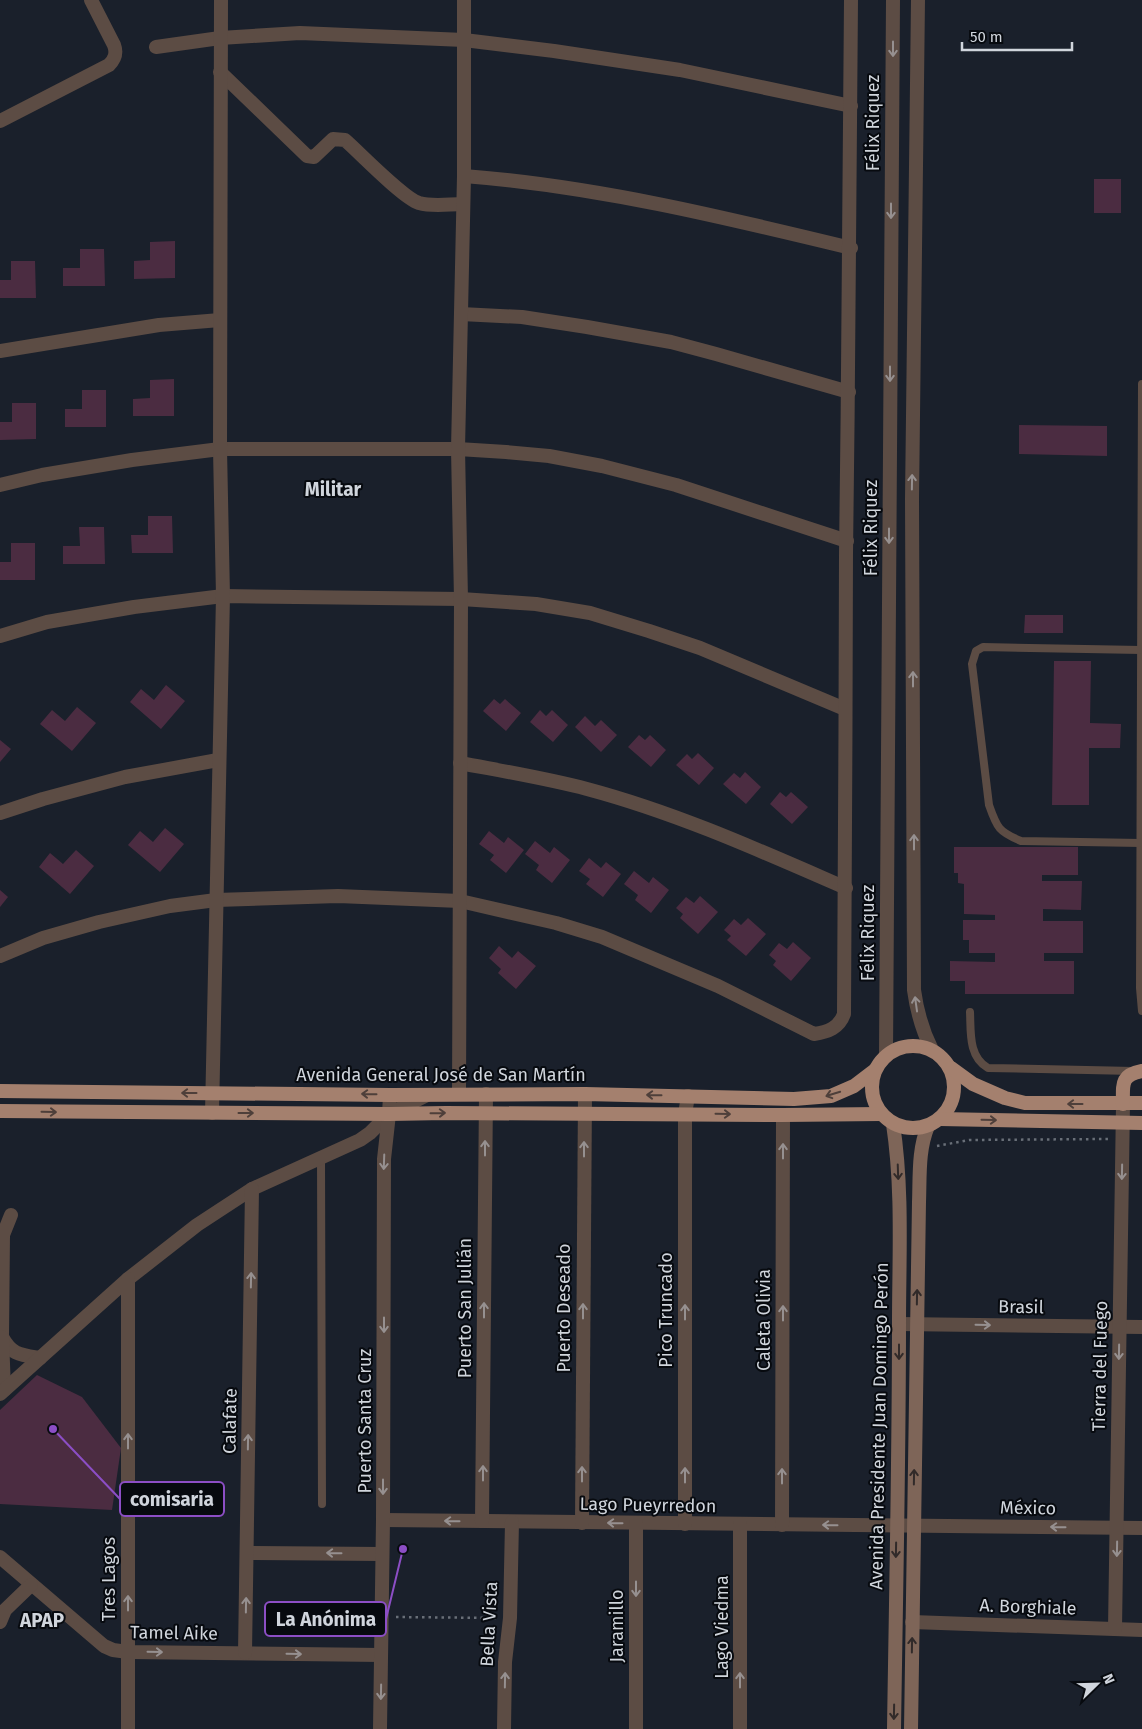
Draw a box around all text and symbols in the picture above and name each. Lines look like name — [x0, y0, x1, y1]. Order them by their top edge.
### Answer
scale bar — [962, 20, 1072, 52]
text: 50 m — [970, 28, 1003, 46]
one-way arrow — [888, 40, 897, 56]
street label: Félix Riquez — [862, 75, 884, 171]
one-way arrow — [887, 203, 896, 219]
one-way arrow — [885, 365, 895, 381]
one-way arrow — [907, 474, 917, 490]
district label: Militar — [305, 478, 362, 501]
street label: Félix Riquez — [860, 480, 882, 576]
one-way arrow — [884, 528, 894, 544]
one-way arrow — [908, 671, 918, 688]
one-way arrow — [909, 834, 919, 850]
street label: Félix Riquez — [857, 885, 879, 981]
one-way arrow — [911, 996, 921, 1012]
street label: Avenida General José de San Martín — [296, 1064, 586, 1086]
one-way arrow — [181, 1088, 197, 1097]
one-way arrow — [361, 1089, 377, 1099]
one-way arrow — [825, 1089, 841, 1099]
one-way arrow — [646, 1091, 662, 1100]
one-way arrow — [1067, 1099, 1083, 1109]
one-way arrow — [40, 1107, 56, 1117]
one-way arrow — [238, 1108, 254, 1118]
one-way arrow — [430, 1108, 446, 1118]
one-way arrow — [714, 1109, 731, 1119]
one-way arrow — [980, 1115, 997, 1125]
one-way arrow — [480, 1140, 490, 1156]
one-way arrow — [579, 1141, 589, 1158]
one-way arrow — [778, 1143, 788, 1160]
one-way arrow — [380, 1154, 389, 1170]
one-way arrow — [894, 1164, 903, 1180]
one-way arrow — [1117, 1164, 1127, 1180]
street label: Puerto San Julián — [454, 1238, 476, 1378]
street label: Puerto Deseado — [553, 1243, 575, 1373]
street label: Pico Truncado — [655, 1252, 677, 1368]
street label: Avenida Presidente Juan Domingo Perón — [865, 1262, 893, 1590]
street label: Caleta Olivia — [753, 1269, 775, 1371]
one-way arrow — [246, 1272, 255, 1288]
one-way arrow — [912, 1289, 922, 1306]
street label: Brasil — [998, 1296, 1044, 1318]
street label: Tierra del Fuego — [1088, 1300, 1112, 1432]
one-way arrow — [479, 1302, 489, 1318]
one-way arrow — [578, 1304, 588, 1320]
one-way arrow — [680, 1305, 690, 1321]
one-way arrow — [778, 1306, 788, 1322]
one-way arrow — [379, 1316, 389, 1333]
one-way arrow — [974, 1320, 991, 1330]
one-way arrow — [894, 1344, 904, 1360]
one-way arrow — [1114, 1344, 1124, 1360]
street label: Puerto Santa Cruz — [354, 1348, 376, 1493]
street label: Calafate — [218, 1388, 242, 1454]
one-way arrow — [123, 1433, 133, 1450]
one-way arrow — [243, 1434, 253, 1450]
one-way arrow — [478, 1465, 488, 1481]
one-way arrow — [577, 1466, 587, 1482]
one-way arrow — [680, 1467, 690, 1484]
one-way arrow — [777, 1468, 787, 1484]
one-way arrow — [910, 1469, 919, 1485]
one-way arrow — [378, 1479, 388, 1495]
callout: comisaria — [120, 1482, 224, 1516]
text: comisaria — [130, 1488, 214, 1511]
street label: Lago Pueyrredon — [579, 1493, 717, 1517]
street label: México — [1000, 1497, 1056, 1519]
one-way arrow — [445, 1516, 461, 1526]
one-way arrow — [607, 1518, 624, 1528]
one-way arrow — [822, 1520, 838, 1530]
one-way arrow — [1051, 1522, 1067, 1532]
street label: Tres Lagos — [98, 1537, 120, 1621]
one-way arrow — [891, 1541, 901, 1557]
one-way arrow — [1112, 1541, 1121, 1557]
one-way arrow — [326, 1548, 342, 1558]
street label: Lago Viedma — [711, 1575, 733, 1679]
street label: Bella Vista — [476, 1581, 502, 1667]
one-way arrow — [631, 1581, 641, 1597]
street label: Jaramillo — [606, 1590, 628, 1662]
street label: A. Borghiale — [979, 1594, 1077, 1620]
one-way arrow — [123, 1596, 133, 1612]
one-way arrow — [241, 1597, 250, 1613]
callout: La Anónima — [265, 1602, 386, 1636]
text: La Anónima — [276, 1608, 376, 1631]
district label: APAP — [19, 1609, 64, 1632]
street label: Tamel Aike — [130, 1621, 218, 1645]
one-way arrow — [907, 1638, 917, 1654]
one-way arrow — [147, 1648, 163, 1657]
one-way arrow — [285, 1649, 301, 1659]
north arrow — [1072, 1659, 1122, 1709]
text: N — [1099, 1672, 1118, 1687]
one-way arrow — [500, 1673, 510, 1689]
one-way arrow — [735, 1673, 745, 1689]
one-way arrow — [376, 1684, 386, 1700]
one-way arrow — [889, 1704, 899, 1720]

